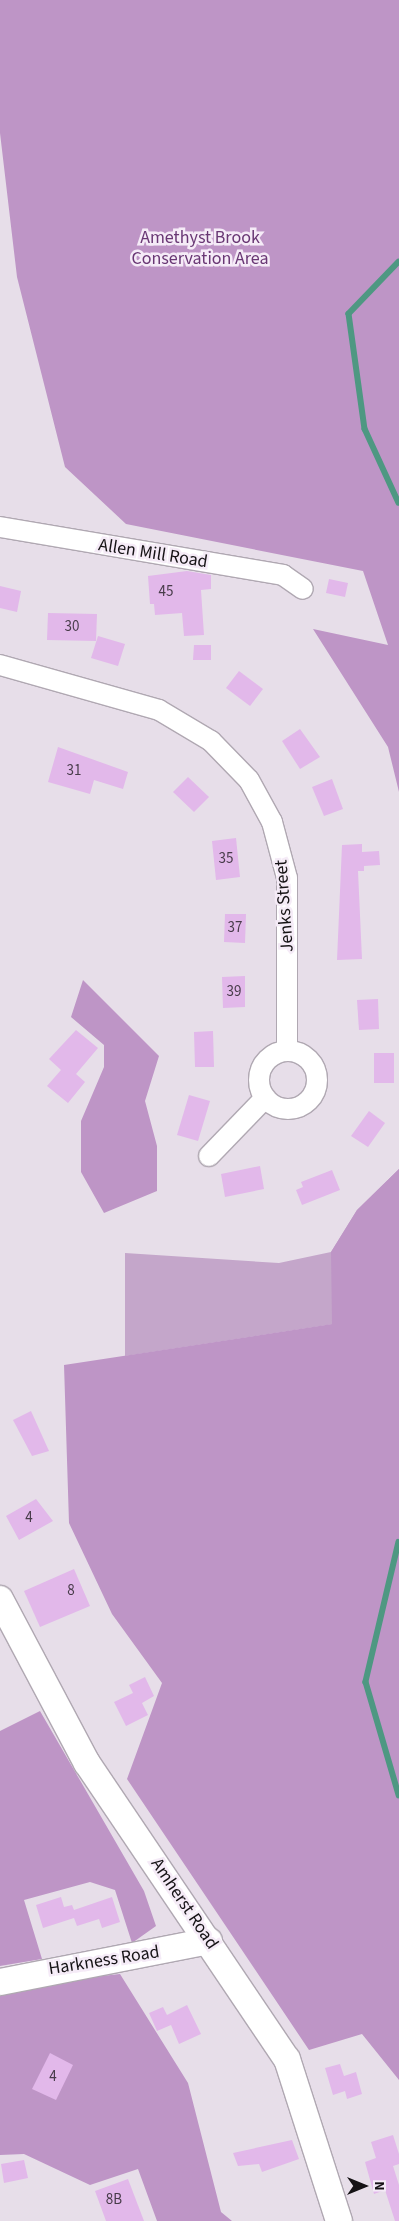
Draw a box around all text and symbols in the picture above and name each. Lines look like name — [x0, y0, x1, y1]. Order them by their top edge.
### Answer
park label: Amethyst Brook Conservation Area — [131, 228, 269, 270]
street label: Allen Mill Road — [97, 535, 209, 573]
house number: 45 — [159, 583, 173, 601]
house number: 30 — [65, 618, 79, 636]
house number: 31 — [67, 762, 81, 780]
house number: 35 — [219, 850, 233, 868]
street label: Jenks Street — [271, 859, 299, 953]
house number: 37 — [228, 919, 242, 937]
house number: 39 — [227, 983, 241, 1001]
house number: 4 — [25, 1509, 33, 1527]
house number: 8 — [67, 1582, 75, 1600]
street label: Amherst Road — [146, 1854, 222, 1954]
street label: Harkness Road — [47, 1942, 161, 1980]
house number: 4 — [49, 2068, 57, 2086]
north arrow — [339, 2161, 389, 2211]
text: N — [369, 2181, 389, 2191]
house number: 8B — [106, 2191, 122, 2209]

